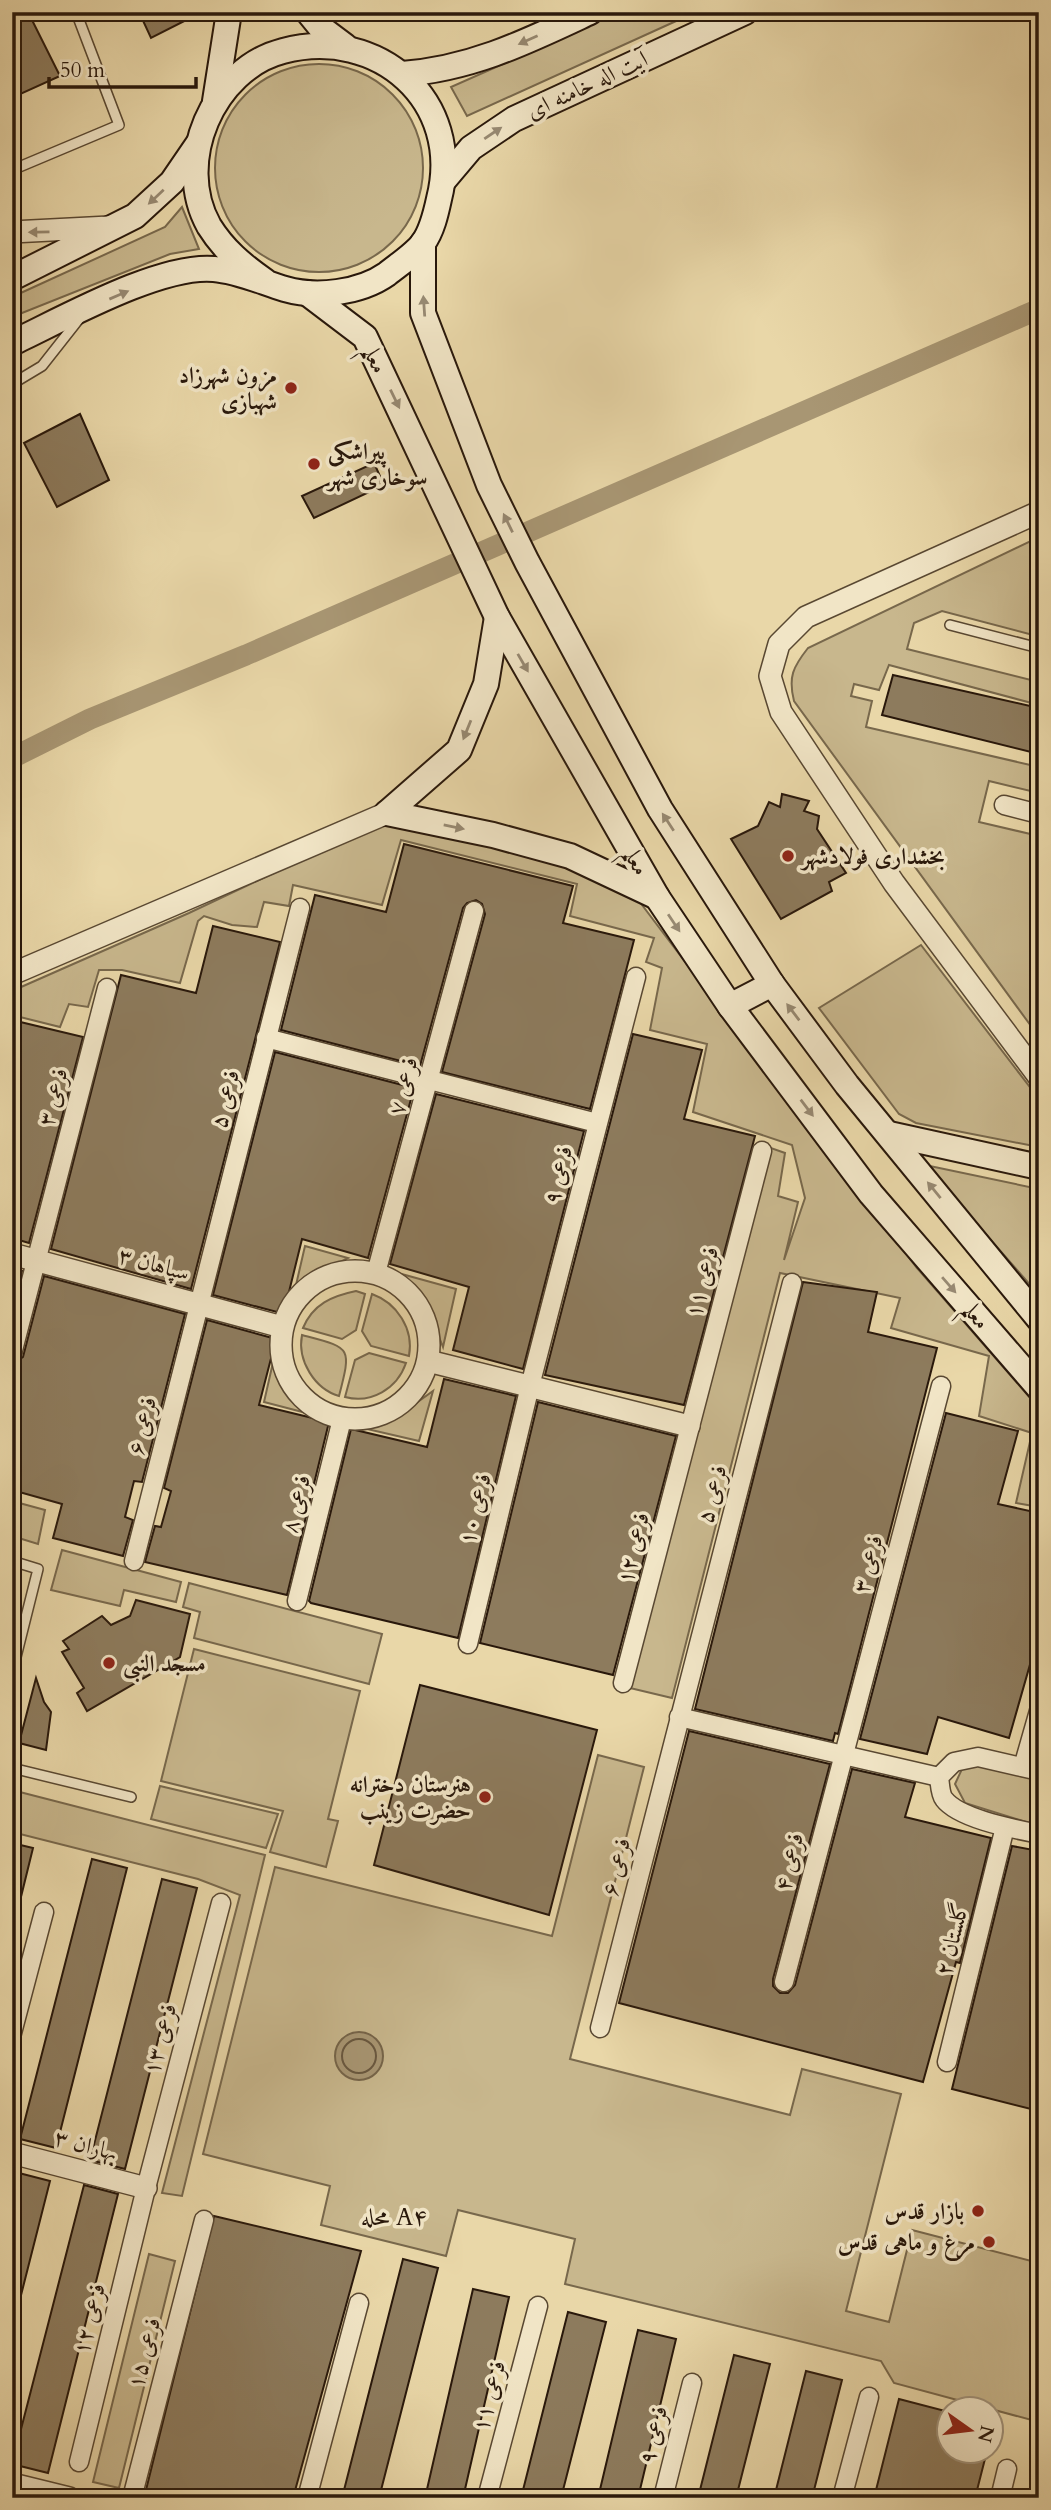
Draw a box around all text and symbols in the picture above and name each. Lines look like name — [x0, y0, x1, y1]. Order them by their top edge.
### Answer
one-way arrow — [518, 34, 538, 46]
street label: آیت اله خامنه ای — [521, 42, 655, 127]
scale bar — [49, 46, 196, 90]
text: 50 m — [60, 56, 105, 85]
one-way arrow — [483, 127, 503, 140]
one-way arrow — [147, 189, 165, 205]
one-way arrow — [28, 226, 50, 237]
one-way arrow — [109, 289, 130, 300]
one-way arrow — [418, 295, 429, 317]
street label: معلم — [348, 339, 395, 382]
place label: مزون شهرزاد شهبازی — [179, 360, 277, 417]
marker: مزون شهرزاد شهبازی — [283, 380, 299, 396]
one-way arrow — [390, 389, 401, 409]
place label: پیراشکی سوخاری شهر — [325, 436, 428, 493]
marker: پیراشکی سوخاری شهر — [306, 456, 322, 472]
one-way arrow — [502, 513, 514, 533]
one-way arrow — [517, 653, 529, 672]
one-way arrow — [462, 719, 473, 740]
one-way arrow — [662, 812, 675, 831]
one-way arrow — [443, 821, 465, 832]
street label: معلم — [609, 841, 657, 885]
place label: بخشداری فولادشهر — [799, 841, 945, 872]
marker: بخشداری فولادشهر — [780, 848, 796, 864]
one-way arrow — [667, 914, 681, 932]
one-way arrow — [786, 1003, 800, 1021]
street label: فرعی ۷ — [380, 1054, 426, 1118]
street label: فرعی ۳ — [30, 1065, 76, 1129]
street label: فرعی ۵ — [203, 1067, 247, 1131]
one-way arrow — [799, 1099, 813, 1117]
street label: فرعی ۹ — [536, 1143, 580, 1207]
one-way arrow — [927, 1181, 942, 1199]
street label: سپاهان ۳ — [115, 1240, 193, 1288]
street label: فرعی ۱۱ — [678, 1243, 726, 1321]
one-way arrow — [941, 1276, 956, 1293]
street label: معلم — [950, 1294, 997, 1341]
street label: فرعی ۶ — [120, 1394, 164, 1458]
street label: فرعی ۵ — [689, 1462, 735, 1526]
street label: فرعی ۱۰ — [451, 1470, 499, 1548]
street label: فرعی ۸ — [274, 1472, 318, 1536]
street label: فرعی ۱۲ — [609, 1509, 657, 1587]
street label: فرعی ۳ — [845, 1532, 891, 1596]
place label: مسجد النبی — [123, 1648, 206, 1682]
marker: مسجد النبی — [101, 1655, 117, 1671]
place label: هنرستان دخترانه حضرت زینب — [350, 1769, 471, 1826]
marker: هنرستان دخترانه حضرت زینب — [477, 1789, 493, 1805]
street label: فرعی ۴ — [767, 1830, 811, 1894]
street label: فرعی ۶ — [594, 1835, 638, 1899]
street label: گلستان ۲ — [928, 1899, 976, 1979]
street label: فرعی ۱۳ — [136, 2000, 184, 2078]
street label: بهاران ۳ — [51, 2122, 121, 2168]
place label: بازار قدس — [884, 2196, 964, 2227]
district label: محله A۴ — [361, 2201, 427, 2234]
marker: بازار قدس — [970, 2203, 986, 2219]
place label: مرغ و ماهی قدس — [838, 2227, 975, 2261]
marker: مرغ و ماهی قدس — [981, 2234, 997, 2250]
street label: فرعی ۱۲ — [65, 2280, 113, 2358]
street label: فرعی ۱۵ — [120, 2314, 168, 2392]
street label: فرعی ۱۱ — [465, 2357, 513, 2435]
north arrow — [936, 2394, 1006, 2464]
street label: فرعی ۹ — [631, 2403, 675, 2467]
text: N — [971, 2423, 1000, 2446]

